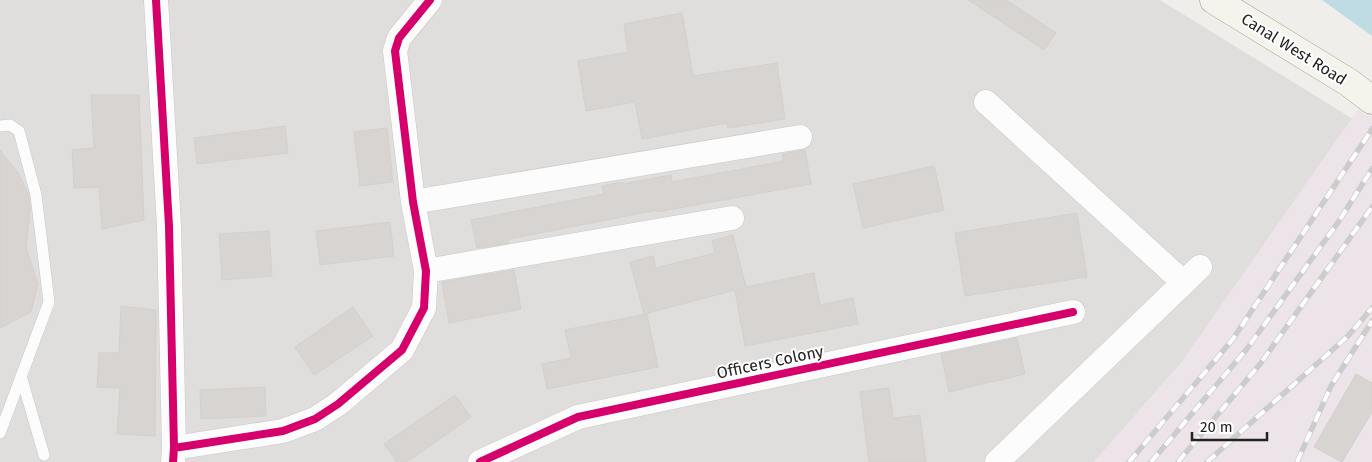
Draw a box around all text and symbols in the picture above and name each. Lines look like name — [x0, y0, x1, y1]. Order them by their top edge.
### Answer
street label: Canal West Road — [1238, 9, 1350, 89]
street label: Officers Colony — [715, 341, 825, 383]
scale bar — [1192, 410, 1267, 442]
text: 20 m — [1200, 418, 1233, 436]

